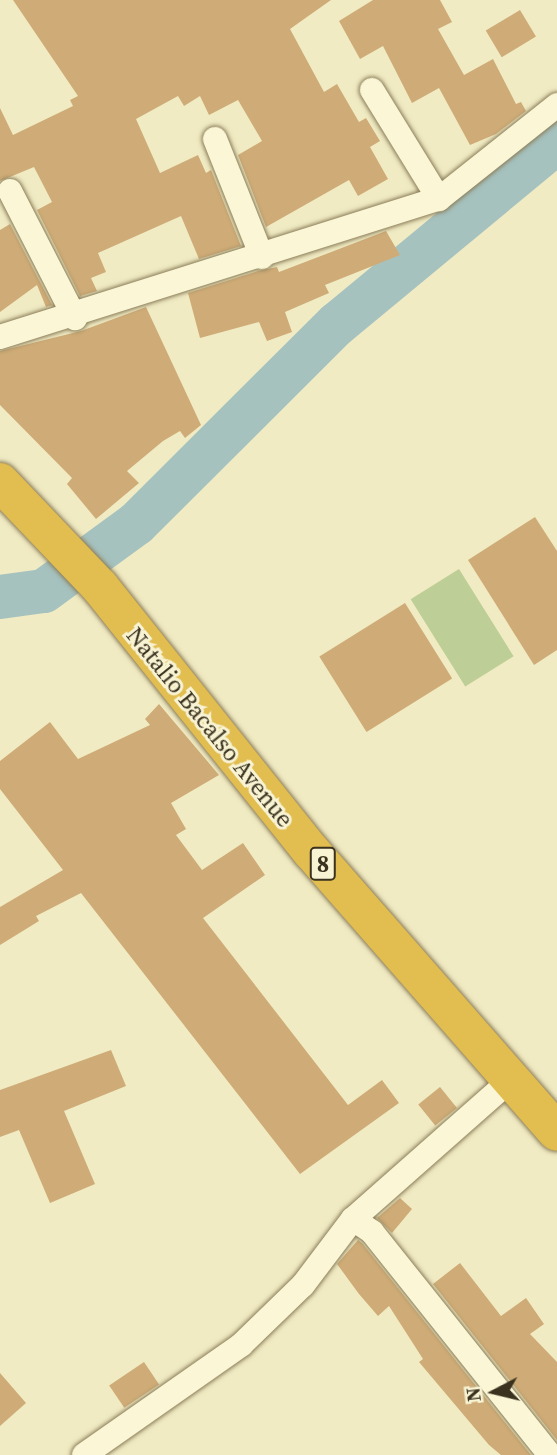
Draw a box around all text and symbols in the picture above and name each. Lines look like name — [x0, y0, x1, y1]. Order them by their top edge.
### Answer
street label: Natalio Bacalso Avenue — [120, 621, 300, 833]
road number: 8 — [309, 844, 337, 884]
north arrow — [459, 1357, 529, 1427]
text: N — [459, 1386, 487, 1403]

